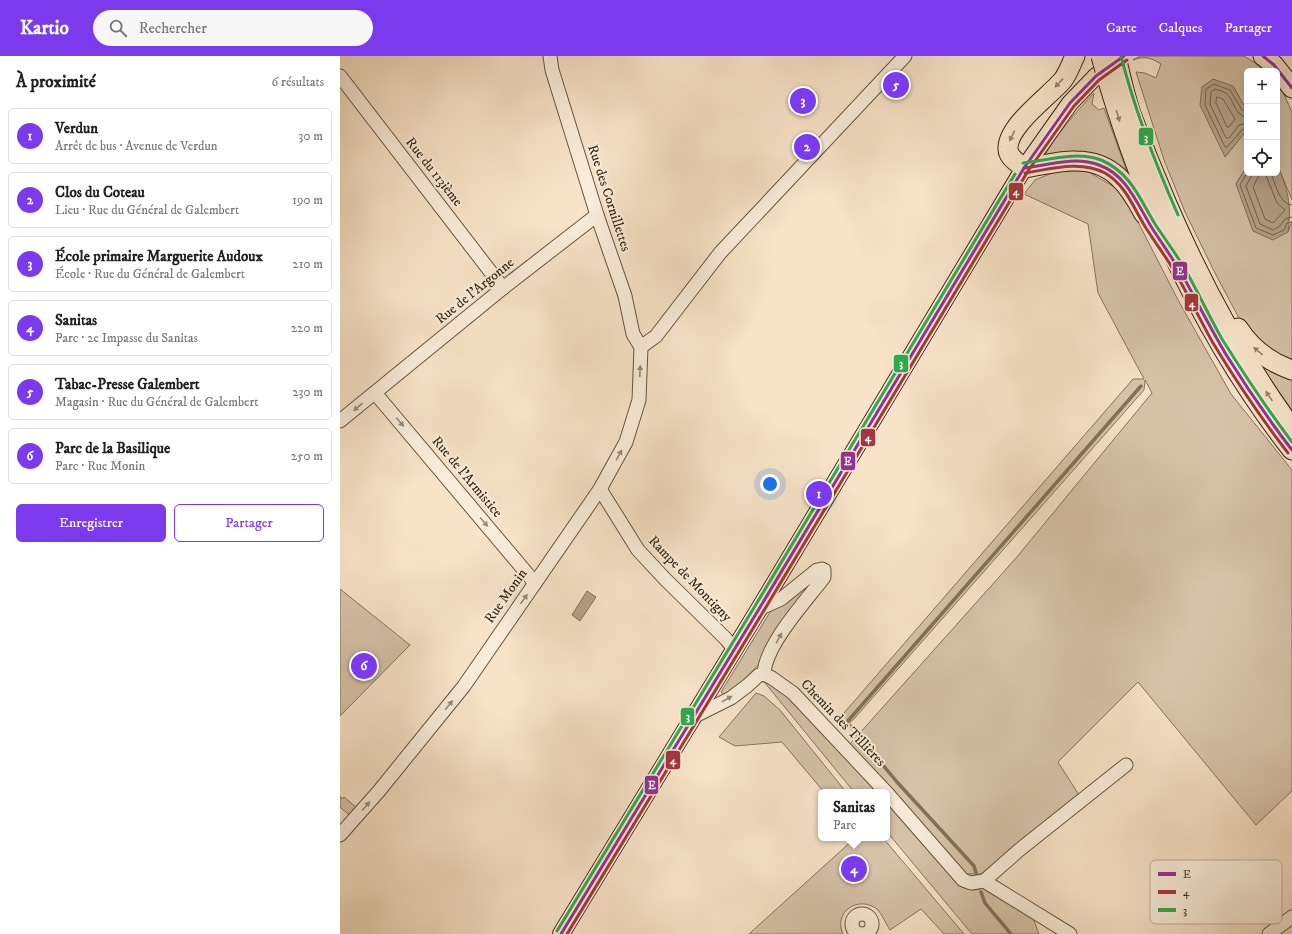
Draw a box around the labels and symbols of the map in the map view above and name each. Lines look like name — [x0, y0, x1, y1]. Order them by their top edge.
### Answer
pin: 5 — [883, 70, 909, 100]
one-way arrow — [1054, 78, 1064, 88]
pin: 3 — [790, 86, 816, 116]
one-way arrow — [1115, 110, 1121, 122]
line badge: 3 — [1138, 127, 1154, 146]
one-way arrow — [1009, 130, 1015, 141]
text: 3 — [1144, 131, 1148, 145]
pin: 2 — [794, 132, 820, 162]
street label: Rue du 113ième — [401, 134, 467, 210]
street label: Rue des Cornillettes — [583, 142, 635, 254]
line badge: 4 — [1008, 182, 1024, 201]
text: 4 — [1012, 185, 1020, 199]
street label: Rue de l'Argonne — [432, 254, 518, 328]
line badge: E — [1172, 261, 1188, 281]
text: E — [1176, 265, 1184, 279]
line badge: 4 — [1184, 293, 1199, 312]
text: 4 — [1188, 297, 1196, 311]
one-way arrow — [1253, 347, 1264, 356]
line badge: 3 — [893, 354, 909, 373]
text: 3 — [899, 357, 903, 371]
one-way arrow — [637, 365, 644, 377]
one-way arrow — [1265, 391, 1273, 401]
one-way arrow — [352, 402, 363, 411]
one-way arrow — [396, 417, 405, 428]
line badge: 4 — [860, 428, 876, 447]
text: 4 — [864, 431, 872, 445]
street label: Rue de l'Armistice — [428, 433, 506, 522]
one-way arrow — [615, 449, 622, 461]
line badge: E — [840, 451, 856, 471]
text: E — [844, 455, 852, 469]
your location — [760, 474, 780, 494]
pin: 1 — [806, 479, 832, 509]
one-way arrow — [479, 517, 488, 527]
street label: Rampe de Montigny — [644, 532, 736, 626]
street label: Rue Monin — [481, 565, 532, 627]
one-way arrow — [520, 594, 528, 605]
one-way arrow — [775, 633, 782, 644]
pin: 6 — [351, 651, 377, 681]
street label: Chemin des Tillières — [797, 675, 890, 771]
one-way arrow — [721, 696, 733, 703]
one-way arrow — [444, 700, 453, 711]
line badge: 3 — [680, 707, 695, 726]
text: 3 — [686, 710, 690, 724]
line badge: 4 — [665, 750, 681, 770]
text: 4 — [669, 754, 677, 768]
line badge: E — [644, 775, 659, 795]
text: E — [648, 779, 656, 793]
one-way arrow — [361, 800, 370, 811]
pin: 4 — [841, 854, 867, 884]
legend — [1150, 860, 1282, 924]
text: E — [1183, 868, 1191, 882]
text: 4 — [1183, 886, 1190, 900]
text: 3 — [1183, 904, 1187, 918]

